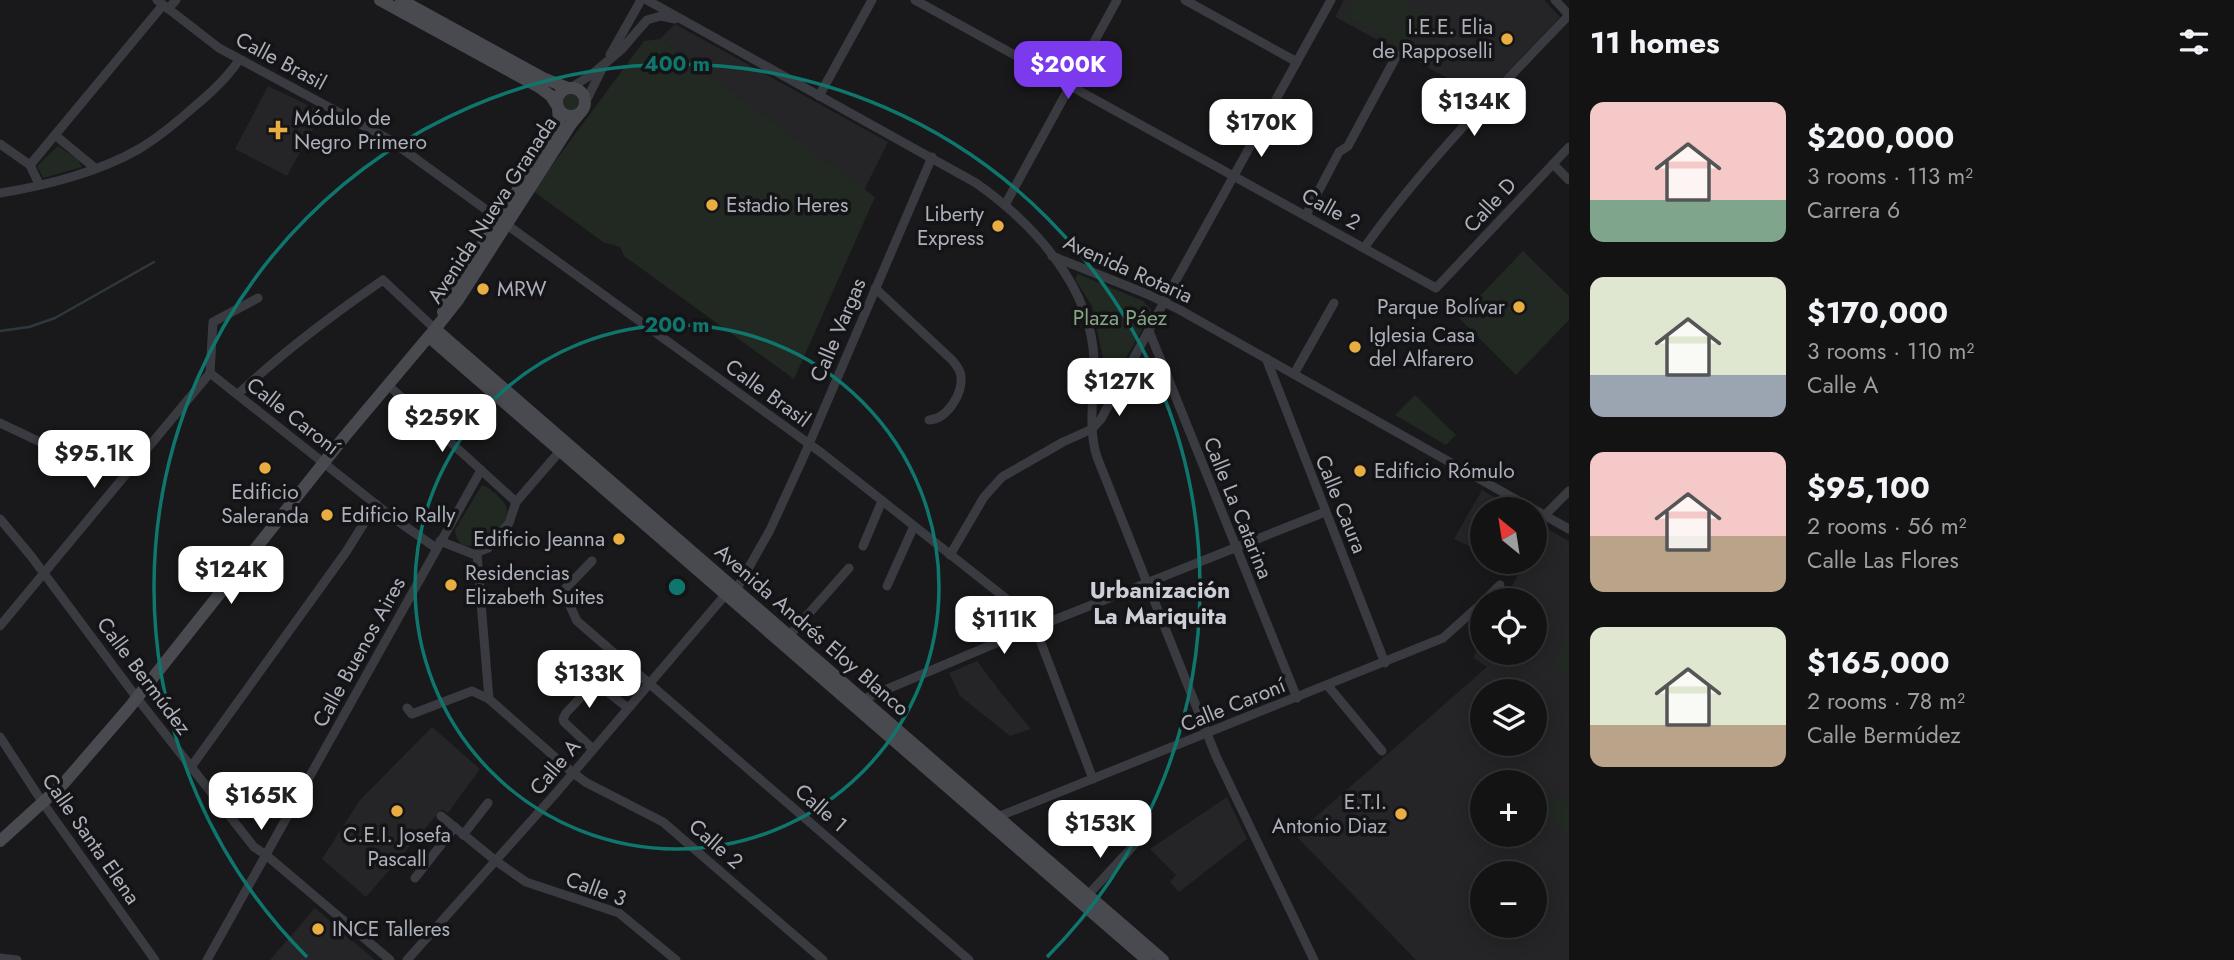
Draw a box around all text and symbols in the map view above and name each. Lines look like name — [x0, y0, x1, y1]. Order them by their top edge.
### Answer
place label: I.E.E. Elia de Rapposelli — [1372, 12, 1493, 66]
text: 11 homes — [1590, 21, 1720, 64]
icon: filters — [2175, 23, 2213, 61]
street label: Calle Brasil — [230, 25, 332, 97]
marker: I.E.E. Elia de Rapposelli — [1499, 31, 1515, 47]
pin: $200K — [1019, 42, 1117, 101]
text: $200K — [1030, 47, 1106, 81]
text: 400 m — [644, 49, 710, 79]
pin: $134K — [1425, 78, 1523, 138]
text: $134K — [1438, 84, 1510, 118]
pin: $170K — [1212, 100, 1310, 159]
place label: Módulo de Negro Primero — [294, 103, 427, 157]
text: $170K — [1225, 105, 1297, 139]
street label: Avenida Nueva Granada — [420, 111, 564, 309]
text: $200,000 — [1807, 116, 1954, 159]
marker: Módulo de Negro Primero — [268, 120, 288, 140]
icon: home — [1646, 130, 1730, 214]
text: 3 rooms · 113 m² — [1807, 159, 1973, 193]
street label: Calle D — [1457, 171, 1523, 239]
street label: Calle 2 — [1296, 181, 1366, 237]
place label: Estadio Heres — [726, 190, 848, 220]
text: Carrera 6 — [1807, 193, 1900, 227]
marker: Estadio Heres — [704, 197, 720, 213]
place label: Liberty Express — [917, 199, 985, 253]
marker: Liberty Express — [990, 218, 1006, 234]
street label: Avenida Rotaria — [1059, 227, 1197, 311]
street label: Calle Vargas — [803, 273, 873, 387]
place label: MRW — [497, 274, 547, 304]
marker: MRW — [475, 281, 491, 297]
text: $170,000 — [1807, 291, 1948, 334]
place label: Parque Bolívar — [1377, 292, 1506, 322]
marker: Parque Bolívar — [1511, 299, 1527, 315]
park label: Plaza Páez — [1073, 303, 1168, 333]
icon: home — [1646, 305, 1730, 389]
text: 200 m — [644, 310, 710, 340]
place label: Iglesia Casa del Alfarero — [1369, 320, 1475, 374]
text: 3 rooms · 110 m² — [1807, 334, 1974, 368]
marker: Iglesia Casa del Alfarero — [1347, 339, 1363, 355]
street label: Calle Brasil — [719, 352, 817, 434]
pin: $127K — [1070, 358, 1168, 418]
text: $127K — [1083, 364, 1155, 398]
text: Calle A — [1807, 368, 1878, 402]
street label: Calle Caroní — [240, 370, 347, 463]
pin: $259K — [393, 394, 491, 454]
text: $259K — [404, 400, 480, 434]
pin: $95.1K — [37, 430, 151, 490]
street label: Calle La Catarina — [1196, 433, 1280, 583]
text: $95.1K — [54, 436, 134, 470]
street label: Calle Caura — [1308, 450, 1374, 558]
place label: Edificio Rómulo — [1374, 456, 1515, 486]
marker: Edificio Saleranda — [257, 460, 273, 476]
marker: Edificio Rómulo — [1352, 463, 1368, 479]
text: $95,100 — [1807, 466, 1930, 509]
place label: Edificio Saleranda — [221, 477, 309, 531]
icon: home — [1646, 480, 1730, 564]
north arrow — [1470, 497, 1547, 574]
map controls — [1470, 497, 1547, 938]
place label: Edificio Rally — [341, 500, 456, 530]
marker: Edificio Rally — [319, 507, 335, 523]
text: 2 rooms · 56 m² — [1807, 509, 1967, 543]
place label: Edificio Jeanna — [473, 524, 605, 554]
marker: Edificio Jeanna — [611, 531, 627, 547]
street label: Avenida Andrés Eloy Blanco — [708, 537, 916, 723]
text: Calle Las Flores — [1807, 543, 1959, 577]
pin: $124K — [182, 546, 280, 606]
text: $124K — [194, 552, 268, 586]
place label: Residencias Elizabeth Suites — [465, 558, 604, 612]
street label: Calle Buenos Aires — [305, 571, 413, 733]
district label: Urbanización La Mariquita — [1090, 573, 1230, 633]
centre of rings — [665, 575, 689, 599]
marker: Residencias Elizabeth Suites — [443, 577, 459, 593]
button: locate — [1470, 588, 1547, 665]
pin: $111K — [955, 596, 1053, 656]
text: $111K — [971, 602, 1037, 636]
street label: Calle Bermúdez — [90, 611, 198, 741]
text: $165,000 — [1807, 641, 1950, 684]
pin: $133K — [540, 650, 638, 710]
icon: home — [1646, 655, 1730, 739]
text: $133K — [554, 656, 624, 690]
street label: Calle Caroní — [1176, 670, 1291, 740]
button: layers — [1470, 679, 1547, 756]
text: 2 rooms · 78 m² — [1807, 684, 1965, 718]
text: Calle Bermúdez — [1807, 718, 1961, 752]
street label: Calle A — [523, 732, 588, 802]
street label: Calle Santa Elena — [35, 767, 147, 911]
button: + — [1470, 770, 1547, 847]
pin: $165K — [212, 772, 310, 832]
street label: Calle 1 — [788, 777, 854, 839]
text: $165K — [225, 778, 297, 812]
place label: E.T.I. Antonio Diaz — [1272, 787, 1387, 841]
pin: $153K — [1051, 800, 1149, 860]
marker: C.E.I. Josefa Pascall — [389, 803, 405, 819]
text: $153K — [1064, 806, 1136, 840]
marker: E.T.I. Antonio Diaz — [1393, 806, 1409, 822]
street label: Calle 2 — [682, 812, 750, 876]
place label: C.E.I. Josefa Pascall — [343, 820, 451, 874]
button: − — [1470, 861, 1547, 938]
street label: Calle 3 — [561, 864, 631, 914]
place label: INCE Talleres — [332, 914, 450, 944]
marker: INCE Talleres — [310, 921, 326, 937]

